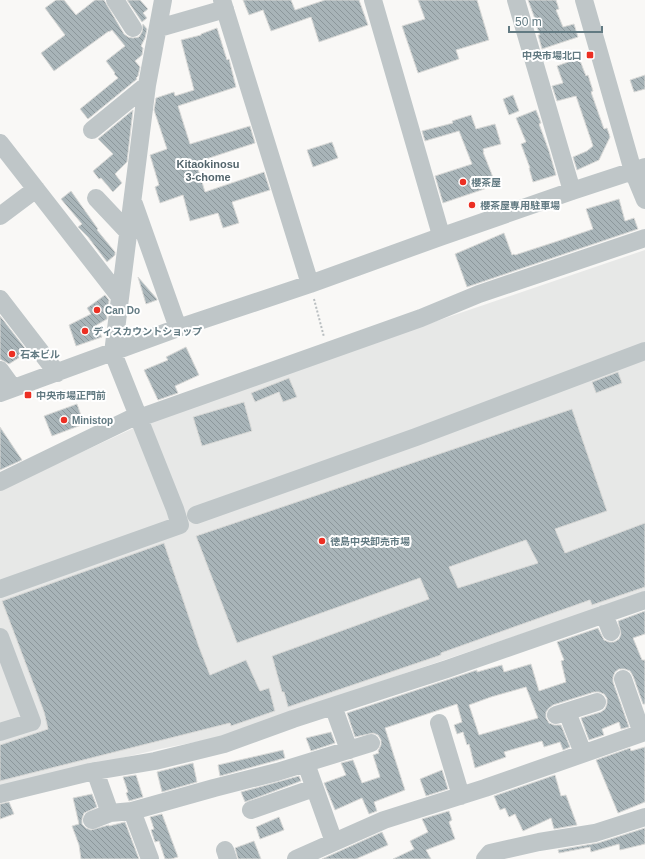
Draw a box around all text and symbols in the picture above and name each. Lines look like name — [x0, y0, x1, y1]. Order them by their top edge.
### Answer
scale bar — [509, 8, 602, 34]
text: 50 m — [515, 15, 542, 29]
place label: 中央市場北口 — [522, 50, 582, 61]
marker: 中央市場北口 — [585, 50, 595, 60]
district label: Kitaokinosu 3-chome — [177, 158, 239, 183]
marker: 櫻茶屋 — [458, 177, 468, 187]
place label: 櫻茶屋 — [471, 177, 501, 188]
marker: 櫻茶屋専用駐車場 — [467, 200, 477, 210]
place label: 櫻茶屋専用駐車場 — [480, 200, 560, 211]
marker: Can Do — [92, 305, 102, 315]
place label: Can Do — [105, 305, 140, 316]
marker: ディスカウントショップ — [80, 326, 90, 336]
place label: ディスカウントショップ — [93, 326, 202, 337]
marker: 石本ビル — [7, 349, 17, 359]
place label: 石本ビル — [20, 349, 60, 360]
marker: 中央市場正門前 — [23, 390, 33, 400]
place label: 中央市場正門前 — [36, 390, 106, 401]
marker: Ministop — [59, 415, 69, 425]
place label: Ministop — [72, 415, 113, 426]
marker: 徳島中央卸売市場 — [317, 536, 327, 546]
place label: 徳島中央卸売市場 — [330, 536, 410, 547]

